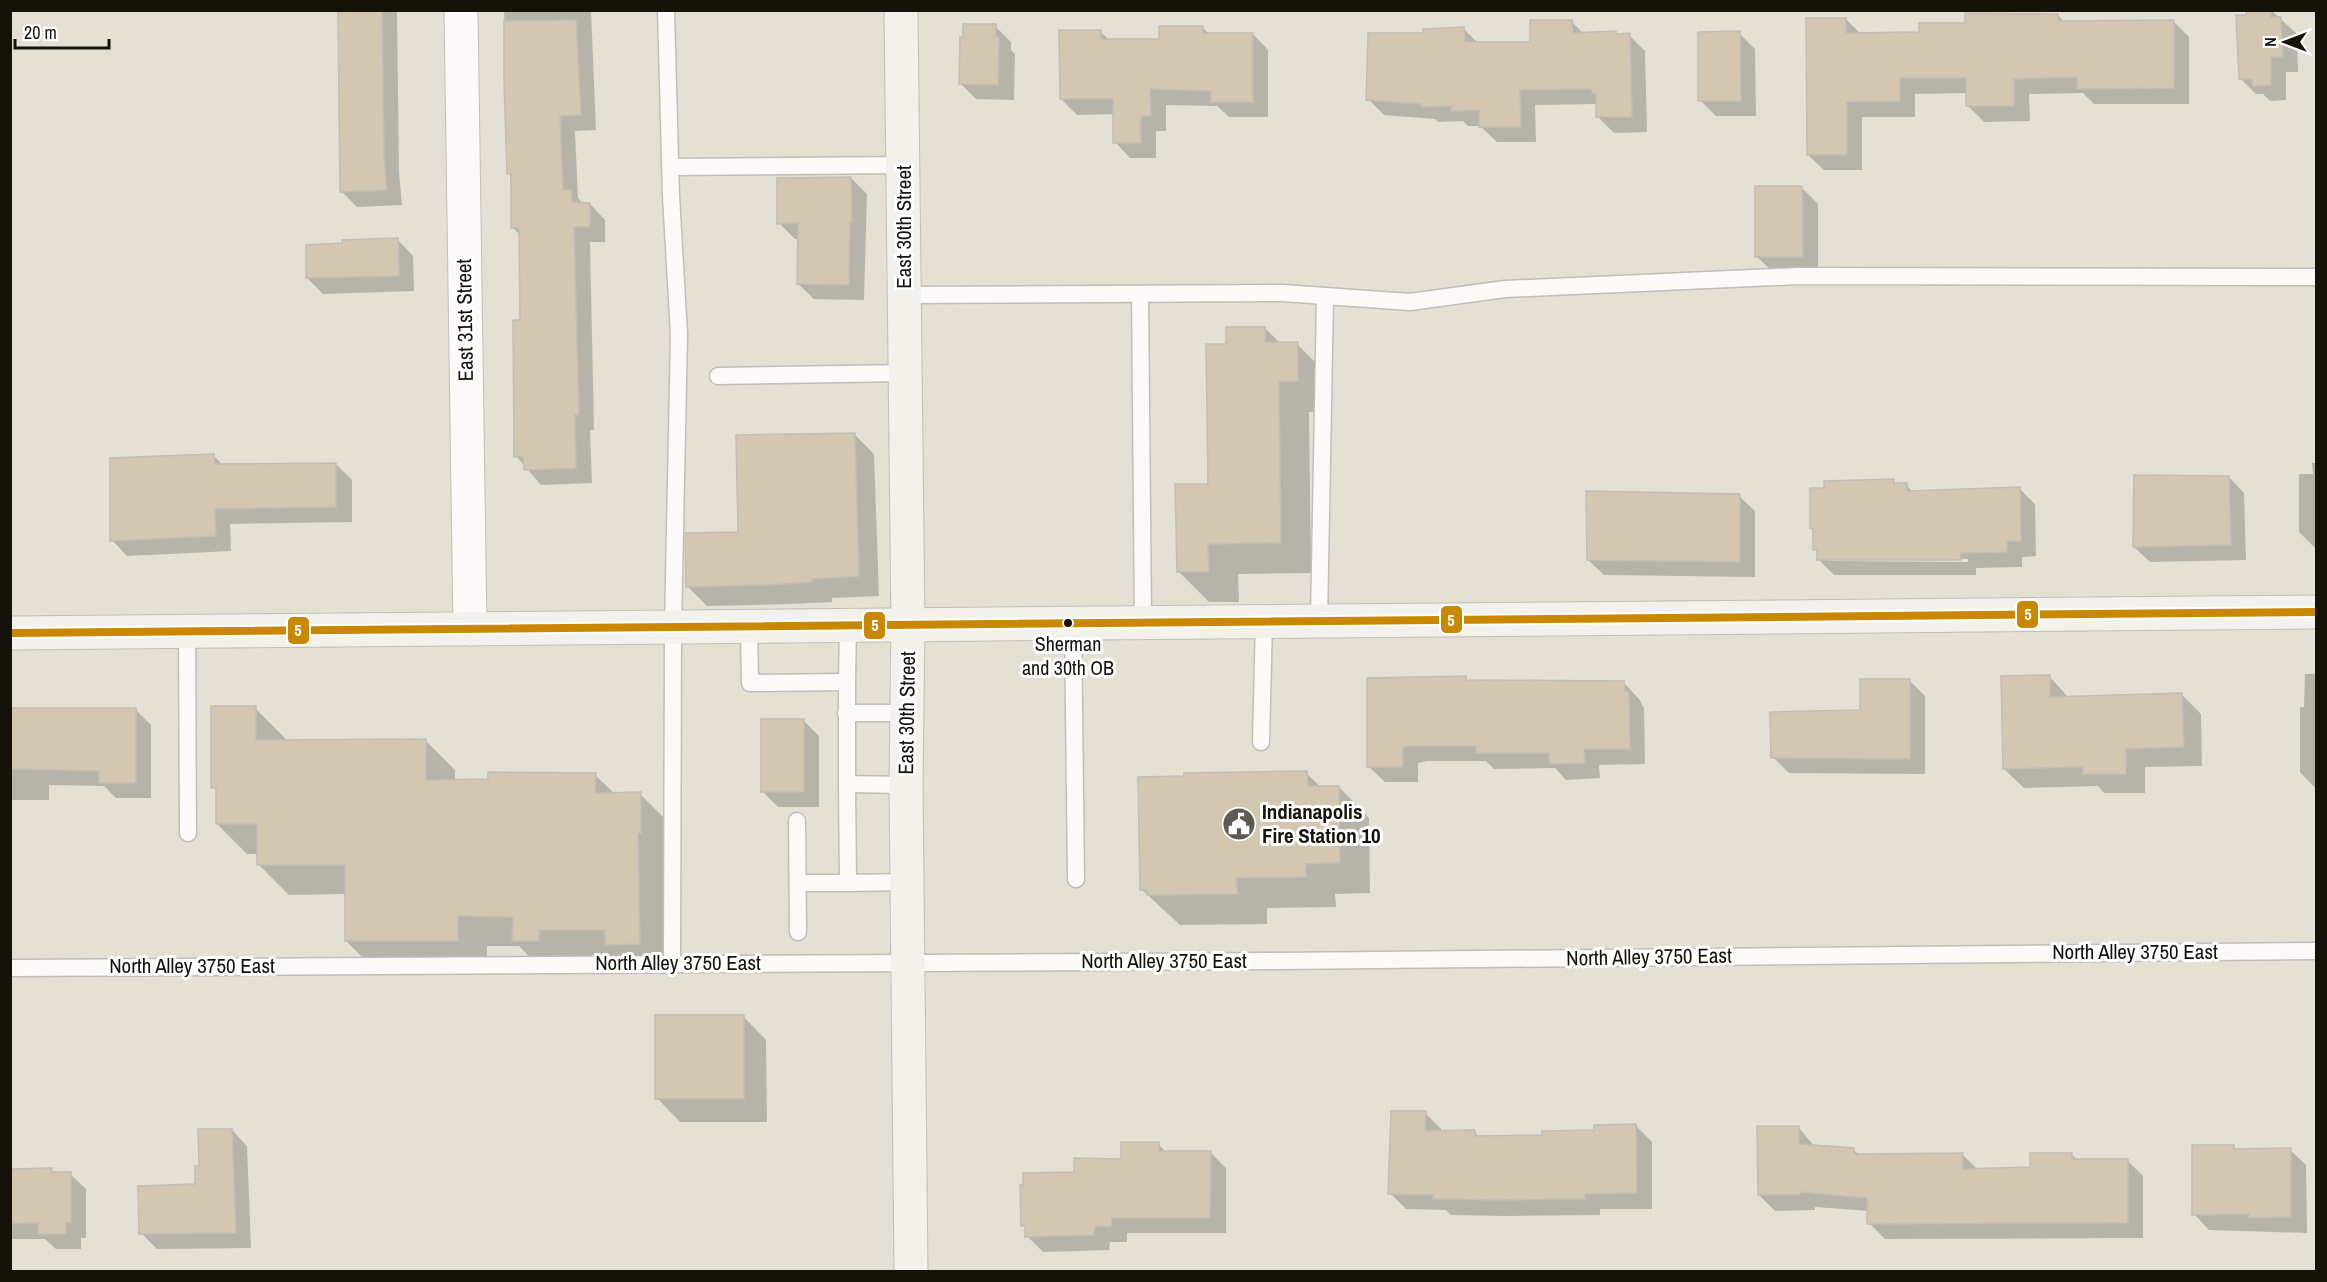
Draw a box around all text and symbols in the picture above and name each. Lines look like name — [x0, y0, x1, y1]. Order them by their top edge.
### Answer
scale bar — [15, 12, 110, 50]
north arrow — [2255, 12, 2315, 72]
text: 20 m — [24, 20, 57, 45]
text: N — [2259, 37, 2281, 47]
street label: East 30th Street — [889, 165, 918, 289]
street label: East 31st Street — [449, 258, 480, 382]
line badge: 5 — [2016, 600, 2039, 629]
text: 5 — [2024, 603, 2032, 625]
line badge: 5 — [1440, 605, 1463, 634]
text: 5 — [1447, 609, 1455, 631]
line badge: 5 — [863, 611, 886, 640]
text: 5 — [871, 614, 879, 636]
line badge: 5 — [287, 616, 310, 645]
marker: Sherman and 30th OB — [1062, 617, 1074, 629]
text: 5 — [294, 619, 302, 641]
place label: Sherman and 30th OB — [1022, 630, 1114, 681]
street label: East 30th Street — [891, 651, 922, 775]
place label: Indianapolis Fire Station 10 — [1262, 797, 1381, 850]
public building icon: Indianapolis Fire Station 10 — [1221, 806, 1257, 842]
street label: North Alley 3750 East — [2052, 937, 2218, 966]
street label: North Alley 3750 East — [1566, 941, 1732, 972]
street label: North Alley 3750 East — [1081, 946, 1247, 975]
street label: North Alley 3750 East — [595, 948, 761, 977]
street label: North Alley 3750 East — [109, 951, 275, 980]

